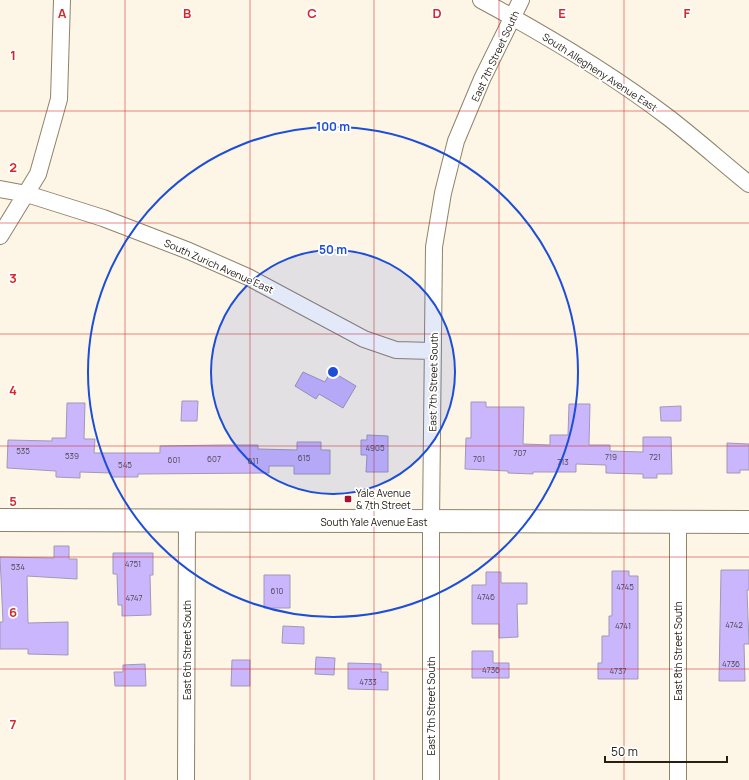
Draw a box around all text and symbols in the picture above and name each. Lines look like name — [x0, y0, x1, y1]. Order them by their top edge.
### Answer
text: A — [58, 4, 67, 22]
text: B — [183, 4, 191, 22]
text: C — [307, 4, 317, 22]
text: D — [432, 4, 442, 22]
text: E — [558, 4, 566, 22]
text: F — [684, 4, 691, 22]
street label: East 7th Street South — [468, 8, 522, 104]
street label: South Allegheny Avenue East — [540, 30, 660, 114]
text: 1 — [10, 46, 16, 64]
text: 100 m — [316, 118, 350, 135]
text: 2 — [9, 158, 17, 176]
street label: South Zurich Avenue East — [162, 236, 276, 296]
text: 50 m — [319, 241, 347, 258]
text: 3 — [9, 269, 17, 287]
street label: East 7th Street South — [425, 332, 441, 432]
centre of rings — [326, 365, 340, 379]
text: 4 — [9, 381, 17, 399]
house number: 4905 — [365, 442, 385, 453]
house number: 535 — [16, 445, 30, 456]
house number: 707 — [514, 447, 526, 458]
house number: 539 — [65, 450, 79, 461]
house number: 719 — [605, 451, 617, 462]
house number: 721 — [649, 451, 661, 462]
house number: 615 — [298, 452, 311, 463]
house number: 607 — [207, 453, 221, 464]
house number: 701 — [473, 453, 485, 464]
house number: 601 — [168, 454, 180, 465]
house number: 611 — [247, 455, 259, 466]
house number: 713 — [557, 456, 569, 467]
house number: 545 — [118, 459, 132, 470]
place label: Yale Avenue & 7th Street — [356, 486, 411, 512]
text: 5 — [9, 492, 17, 510]
marker: Yale Avenue & 7th Street — [343, 494, 353, 504]
street label: South Yale Avenue East — [320, 515, 428, 529]
house number: 4751 — [125, 558, 141, 569]
house number: 534 — [11, 561, 25, 572]
house number: 4745 — [616, 581, 634, 592]
house number: 610 — [271, 585, 284, 596]
house number: 4746 — [477, 591, 495, 602]
house number: 4747 — [125, 592, 143, 603]
street label: East 6th Street South — [180, 600, 194, 700]
street label: East 8th Street South — [671, 601, 685, 701]
text: 6 — [9, 603, 17, 621]
house number: 4742 — [725, 619, 743, 630]
house number: 4741 — [615, 620, 631, 631]
street label: East 7th Street South — [424, 657, 438, 755]
house number: 4736 — [722, 658, 740, 669]
house number: 4736 — [482, 664, 500, 675]
house number: 4737 — [609, 665, 627, 676]
house number: 4733 — [359, 676, 377, 687]
text: 7 — [10, 715, 17, 733]
scale bar — [605, 738, 727, 764]
text: 50 m — [611, 743, 638, 760]

